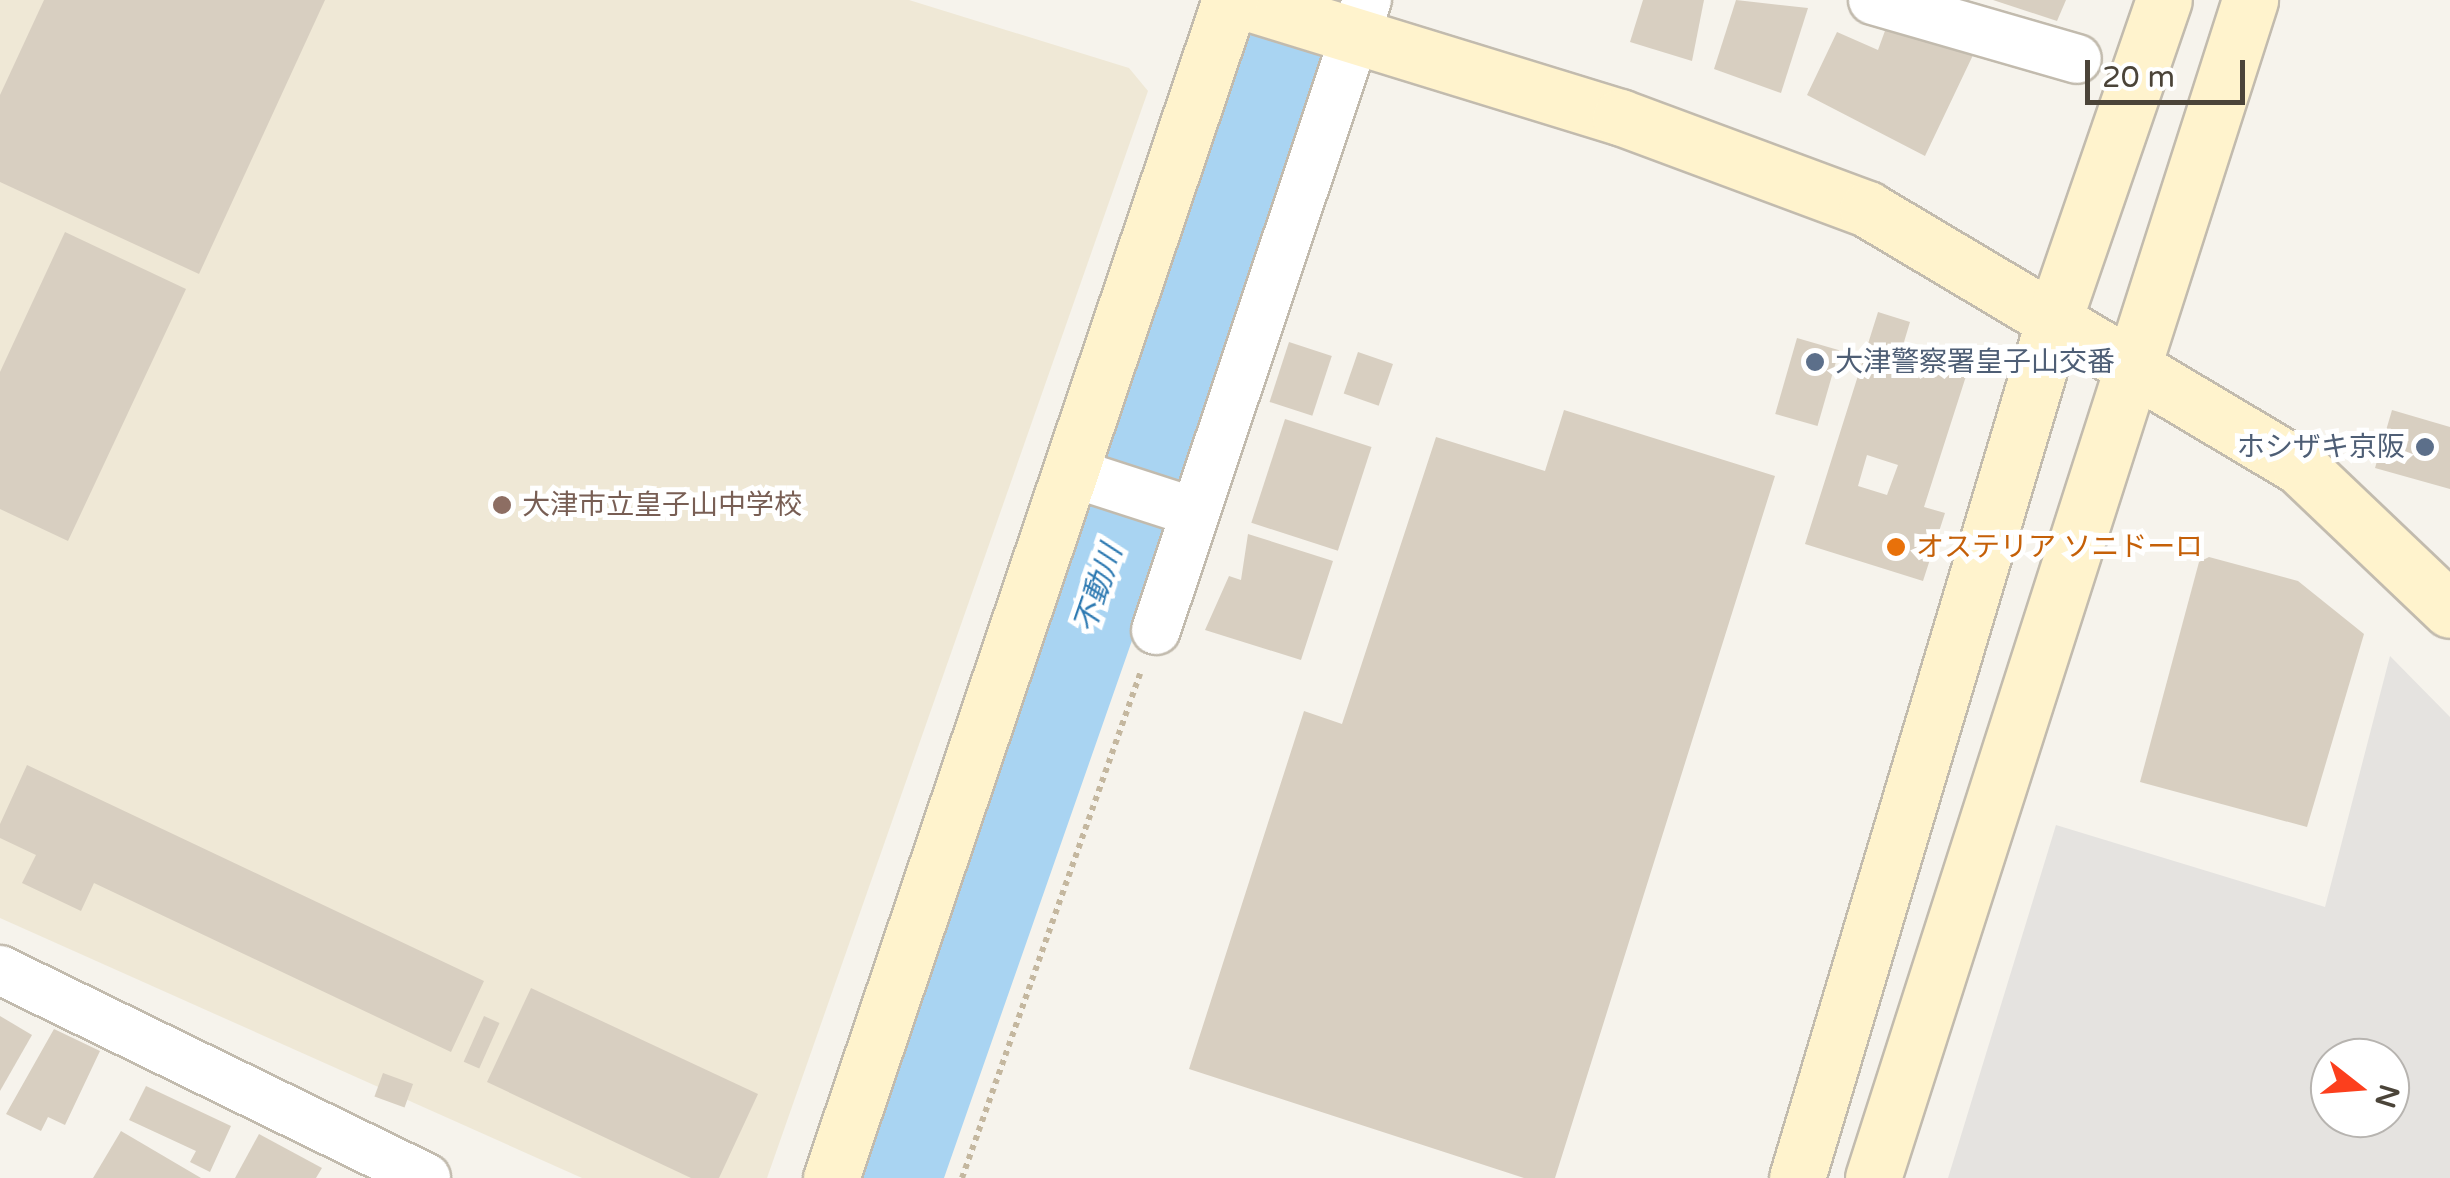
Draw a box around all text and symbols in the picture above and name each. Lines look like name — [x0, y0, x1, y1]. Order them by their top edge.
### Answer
scale bar — [2090, 40, 2250, 102]
text: 20 m — [2102, 59, 2175, 96]
place label: 大津警察署皇子山交番 — [1835, 345, 2115, 379]
marker: 大津警察署皇子山交番 — [1804, 351, 1826, 373]
place label: ホシザキ京阪 — [2237, 430, 2405, 464]
marker: ホシザキ京阪 — [2414, 436, 2436, 458]
place label: 大津市立皇子山中学校 — [522, 488, 802, 522]
marker: 大津市立皇子山中学校 — [491, 494, 513, 516]
place label: オステリア ソニドーロ — [1916, 530, 2203, 564]
marker: オステリア ソニドーロ — [1885, 536, 1907, 558]
water label: 不動川 — [1067, 541, 1131, 637]
north arrow — [2310, 1038, 2410, 1138]
text: N — [2367, 1080, 2406, 1112]

